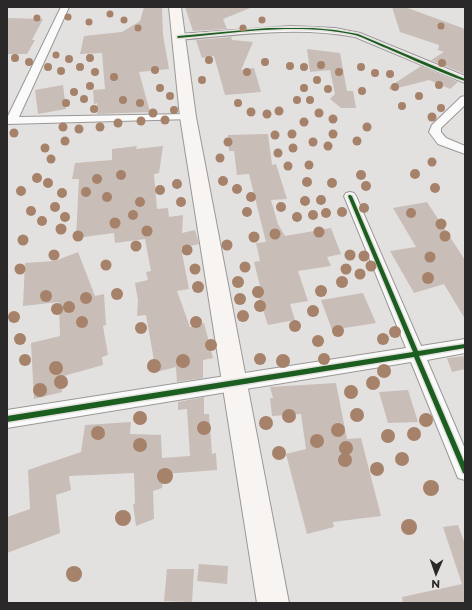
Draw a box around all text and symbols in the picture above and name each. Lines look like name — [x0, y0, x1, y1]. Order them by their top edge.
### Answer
north arrow — [416, 554, 456, 594]
text: N — [431, 577, 440, 591]

